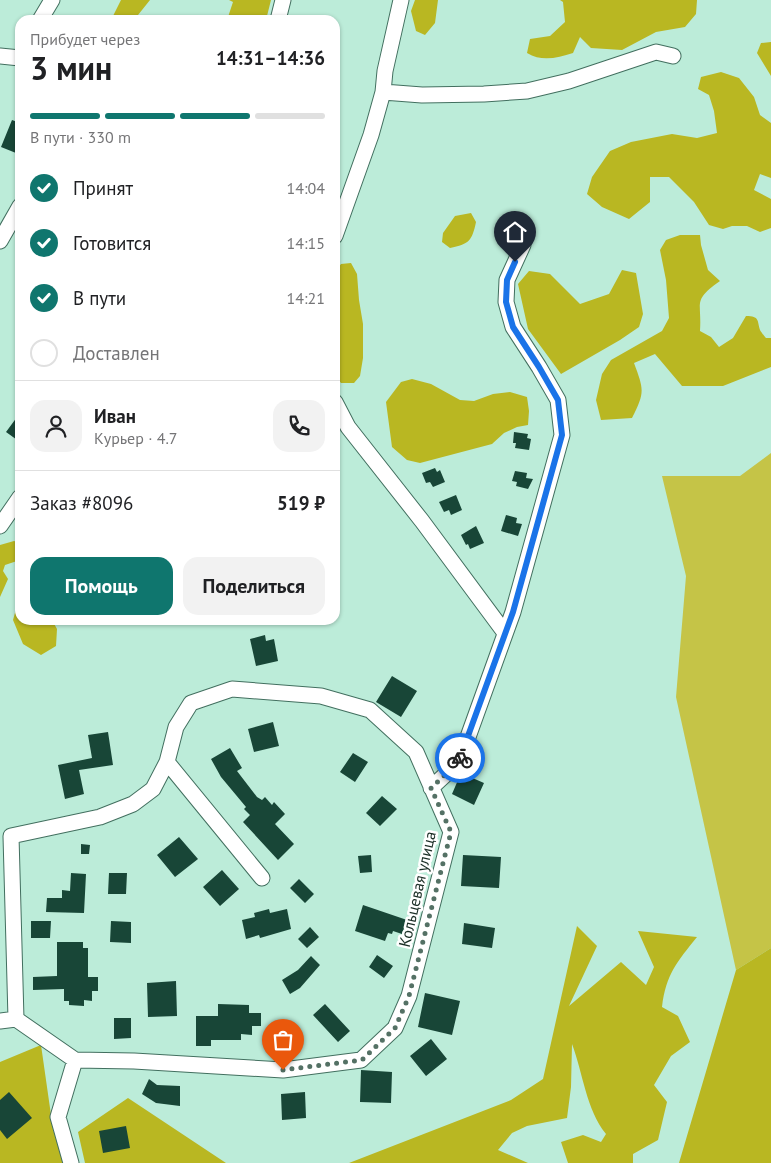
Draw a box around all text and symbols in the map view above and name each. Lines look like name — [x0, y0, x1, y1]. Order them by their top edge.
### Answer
text: Прибудет через — [30, 29, 140, 49]
text: 14:31–14:36 — [216, 46, 325, 70]
text: 3 мин — [30, 47, 112, 89]
text: В пути · 330 m — [30, 127, 131, 147]
icon: check — [30, 174, 58, 202]
text: Принят — [73, 176, 133, 200]
text: 14:04 — [287, 178, 325, 198]
pin — [494, 211, 536, 262]
icon: home — [501, 218, 529, 246]
icon: check — [30, 229, 58, 257]
text: Готовится — [73, 231, 151, 255]
text: 14:15 — [287, 233, 325, 253]
icon: check — [30, 284, 58, 312]
text: В пути — [73, 286, 126, 310]
text: 14:21 — [287, 288, 325, 308]
text: Доставлен — [73, 341, 160, 365]
button: person — [30, 400, 82, 452]
button: phone — [273, 400, 325, 452]
text: Иван — [94, 404, 136, 428]
text: Курьер · 4.7 — [94, 428, 178, 448]
text: Заказ #8096 — [30, 491, 133, 515]
text: 519 ₽ — [277, 491, 325, 515]
button: Помощь — [30, 557, 173, 615]
button: Поделиться — [183, 557, 325, 615]
courier — [435, 733, 485, 783]
icon: bike — [446, 744, 474, 772]
street label: Кольцевая улица — [394, 829, 440, 949]
pin — [262, 1019, 304, 1070]
icon: bag — [269, 1026, 297, 1054]

